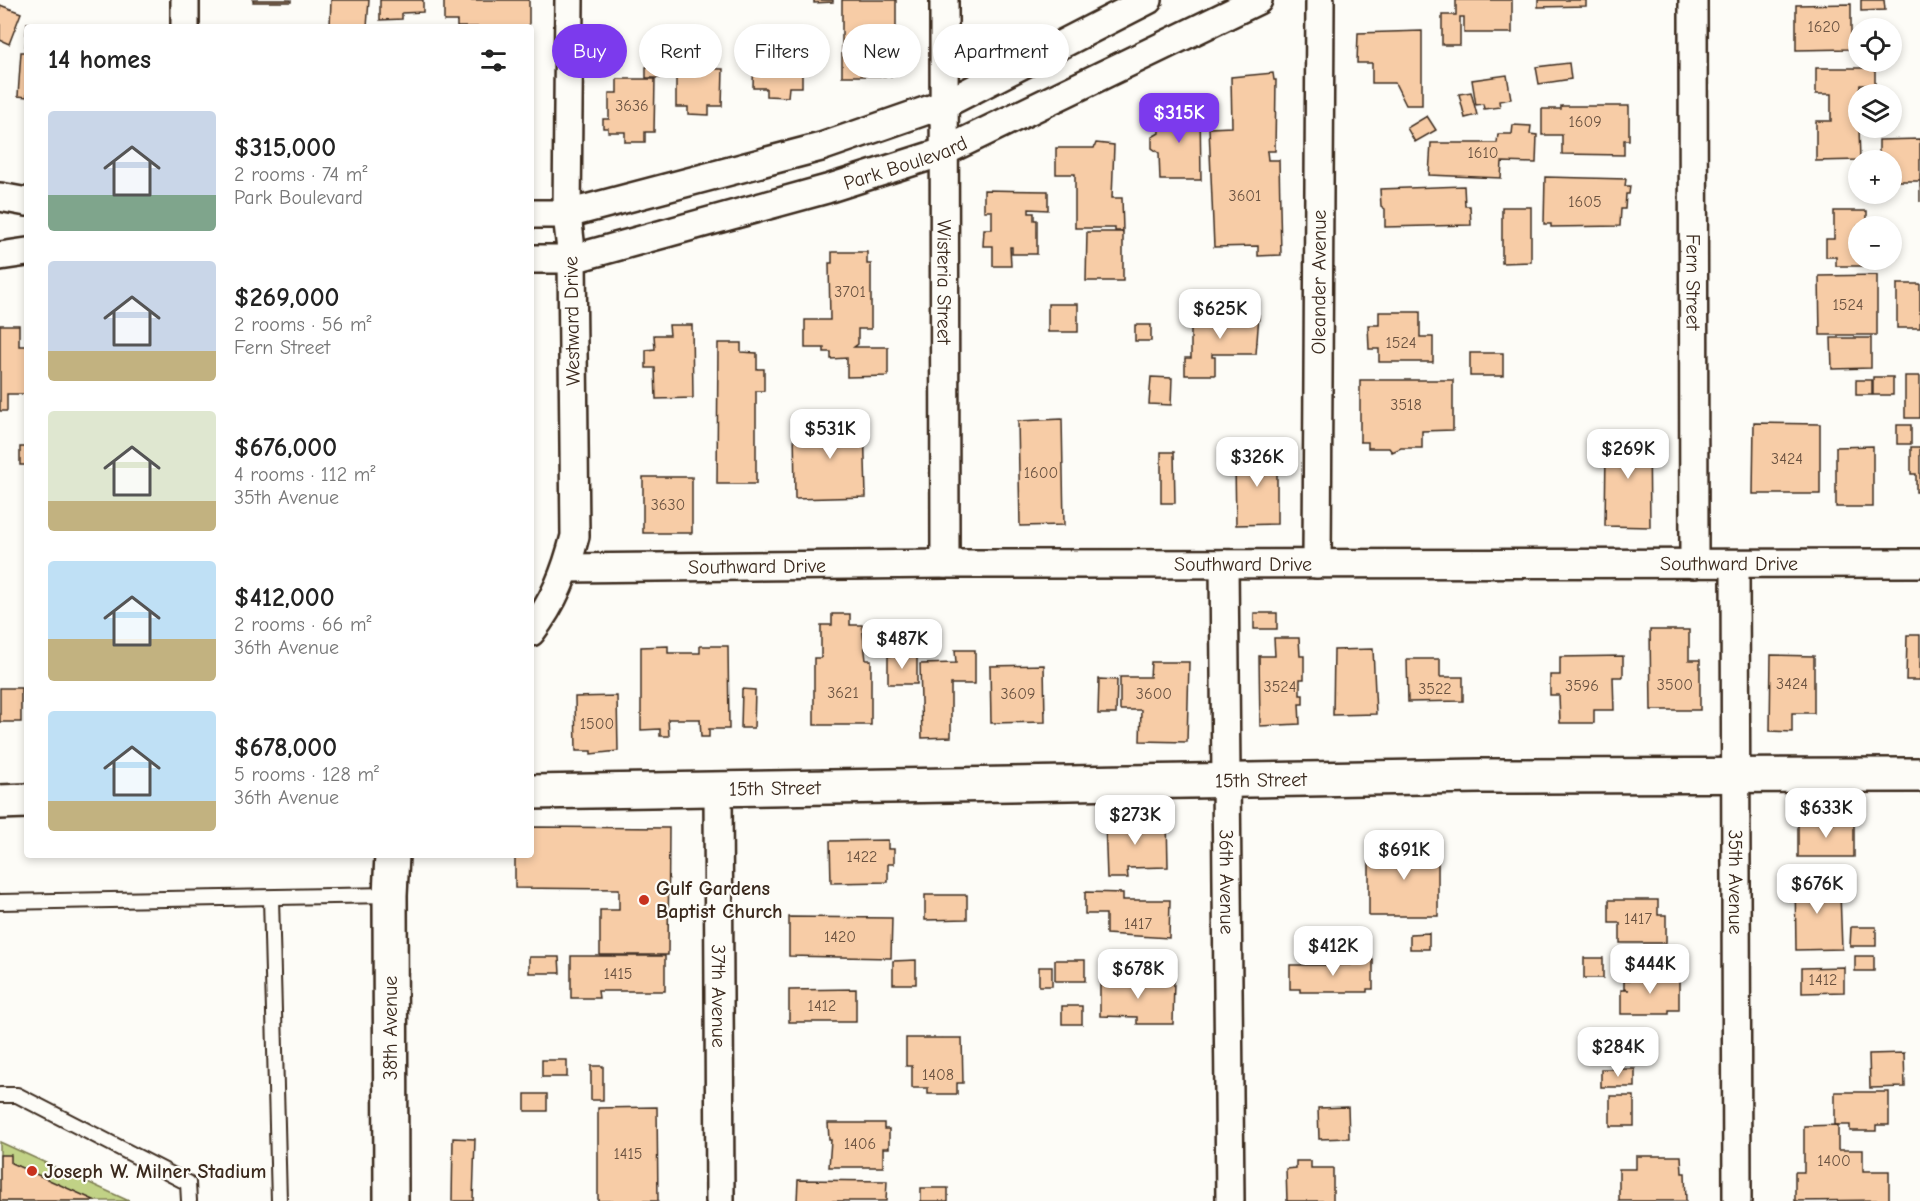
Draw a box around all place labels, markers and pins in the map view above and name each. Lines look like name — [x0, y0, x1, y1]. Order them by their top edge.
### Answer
pin: $315K — [1137, 93, 1221, 144]
pin: $625K — [1178, 289, 1262, 340]
pin: $531K — [788, 409, 872, 460]
pin: $269K — [1586, 429, 1670, 480]
pin: $326K — [1215, 437, 1299, 488]
pin: $487K — [860, 619, 944, 670]
pin: $633K — [1784, 788, 1868, 839]
pin: $273K — [1093, 795, 1177, 846]
pin: $691K — [1362, 830, 1446, 881]
pin: $676K — [1775, 864, 1859, 915]
place label: Gulf Gardens Baptist Church — [656, 877, 783, 923]
marker: Gulf Gardens Baptist Church — [637, 893, 651, 907]
pin: $412K — [1291, 926, 1375, 977]
pin: $444K — [1608, 944, 1692, 995]
pin: $678K — [1096, 949, 1180, 1000]
pin: $284K — [1576, 1027, 1660, 1078]
place label: Joseph W. Milner Stadium — [44, 1160, 266, 1183]
marker: Joseph W. Milner Stadium — [25, 1164, 39, 1178]

